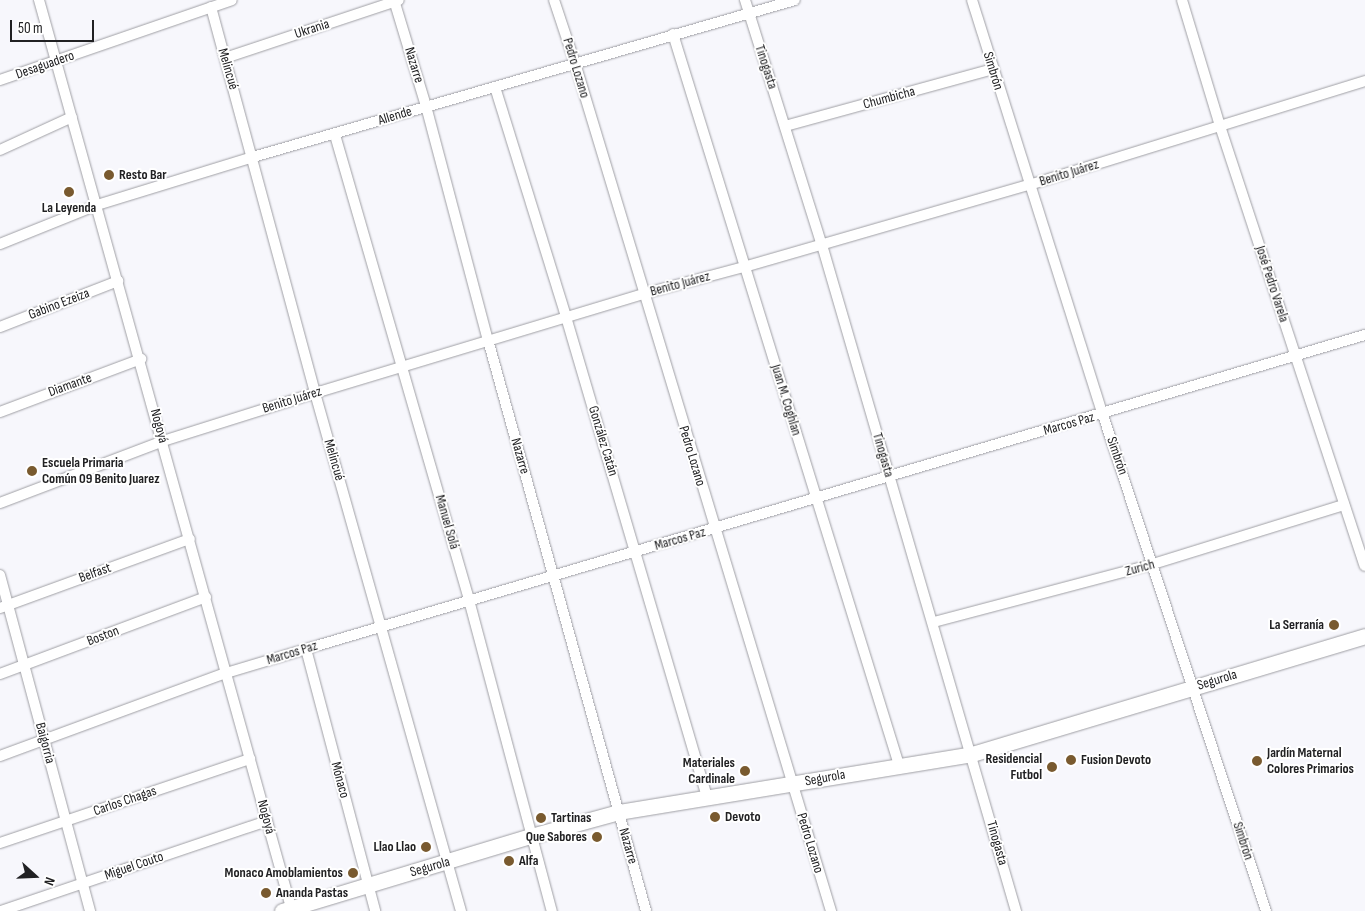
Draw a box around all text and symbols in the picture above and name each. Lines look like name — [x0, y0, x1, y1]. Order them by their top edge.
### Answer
scale bar — [12, 10, 96, 42]
street label: Ukrania — [293, 16, 331, 42]
text: 50 m — [18, 19, 43, 38]
street label: Pedro Lozano — [559, 36, 593, 100]
street label: Tinogasta — [751, 43, 781, 91]
street label: Nazarre — [401, 45, 427, 85]
street label: Melincué — [214, 46, 242, 92]
street label: Desaguadero — [14, 47, 76, 83]
street label: Simbrón — [979, 50, 1007, 92]
street label: Chumbicha — [861, 83, 917, 113]
street label: Allende — [376, 103, 414, 129]
street label: Benito Juárez — [1037, 156, 1101, 190]
place label: Resto Bar — [119, 167, 167, 183]
marker: Resto Bar — [103, 169, 115, 181]
marker: La Leyenda — [63, 186, 75, 198]
place label: La Leyenda — [42, 200, 96, 216]
street label: José Pedro Varela — [1252, 244, 1292, 324]
street label: Benito Juárez — [648, 268, 712, 300]
street label: Gabino Ezeiza — [26, 285, 92, 323]
street label: Juan M. Coghlan — [767, 362, 805, 438]
street label: Diamante — [46, 369, 94, 401]
street label: Benito Juárez — [260, 383, 324, 417]
street label: González Catán — [584, 404, 622, 478]
street label: Nogoyá — [146, 407, 172, 445]
street label: Marcos Paz — [1042, 409, 1096, 439]
street label: Pedro Lozano — [675, 424, 709, 488]
street label: Tinogasta — [869, 431, 897, 479]
street label: Simbrón — [1103, 435, 1131, 477]
street label: Nazarre — [507, 436, 533, 476]
street label: Melincué — [320, 437, 348, 483]
place label: Escuela Primaria Común 09 Benito Juarez — [42, 455, 160, 488]
marker: Escuela Primaria Común 09 Benito Juarez — [26, 465, 38, 477]
street label: Manuel Solá — [431, 493, 463, 551]
street label: Marcos Paz — [653, 524, 707, 554]
street label: Zurich — [1123, 556, 1157, 580]
street label: Belfast — [77, 559, 113, 587]
place label: La Serranía — [1269, 617, 1324, 633]
marker: La Serranía — [1328, 619, 1340, 631]
street label: Boston — [85, 622, 121, 650]
street label: Marcos Paz — [265, 637, 319, 669]
street label: Segurola — [1195, 666, 1239, 694]
street label: Baigorria — [31, 721, 59, 765]
place label: Jardín Maternal Colores Primarios — [1267, 745, 1354, 778]
place label: Residencial Futbol — [985, 751, 1042, 784]
place label: Fusion Devoto — [1081, 752, 1151, 768]
marker: Fusion Devoto — [1065, 754, 1077, 766]
place label: Materiales Cardinale — [683, 755, 735, 788]
marker: Jardín Maternal Colores Primarios — [1251, 755, 1263, 767]
street label: Mónaco — [327, 760, 353, 800]
marker: Residencial Futbol — [1046, 761, 1058, 773]
marker: Materiales Cardinale — [739, 765, 751, 777]
street label: Segurola — [804, 766, 846, 790]
street label: Carlos Chagas — [91, 782, 159, 820]
street label: Nogoyá — [253, 798, 279, 836]
place label: Devoto — [725, 809, 761, 825]
place label: Tartinas — [551, 810, 591, 826]
marker: Devoto — [709, 811, 721, 823]
street label: Pedro Lozano — [793, 811, 827, 875]
marker: Tartinas — [535, 812, 547, 824]
street label: Tinogasta — [983, 819, 1011, 867]
street label: Simbrón — [1229, 820, 1257, 862]
street label: Nazarre — [615, 826, 641, 866]
place label: Que Sabores — [526, 829, 587, 845]
marker: Que Sabores — [591, 831, 603, 843]
place label: Llao Llao — [373, 839, 416, 855]
marker: Llao Llao — [420, 841, 432, 853]
street label: Miguel Couto — [102, 848, 166, 884]
north arrow — [10, 851, 60, 901]
street label: Segurola — [408, 853, 452, 881]
place label: Alfa — [519, 853, 539, 869]
marker: Alfa — [503, 855, 515, 867]
place label: Monaco Amoblamientos — [225, 865, 343, 881]
marker: Monaco Amoblamientos — [347, 867, 359, 879]
text: N — [40, 875, 59, 888]
place label: Ananda Pastas — [276, 885, 348, 901]
marker: Ananda Pastas — [260, 887, 272, 899]

